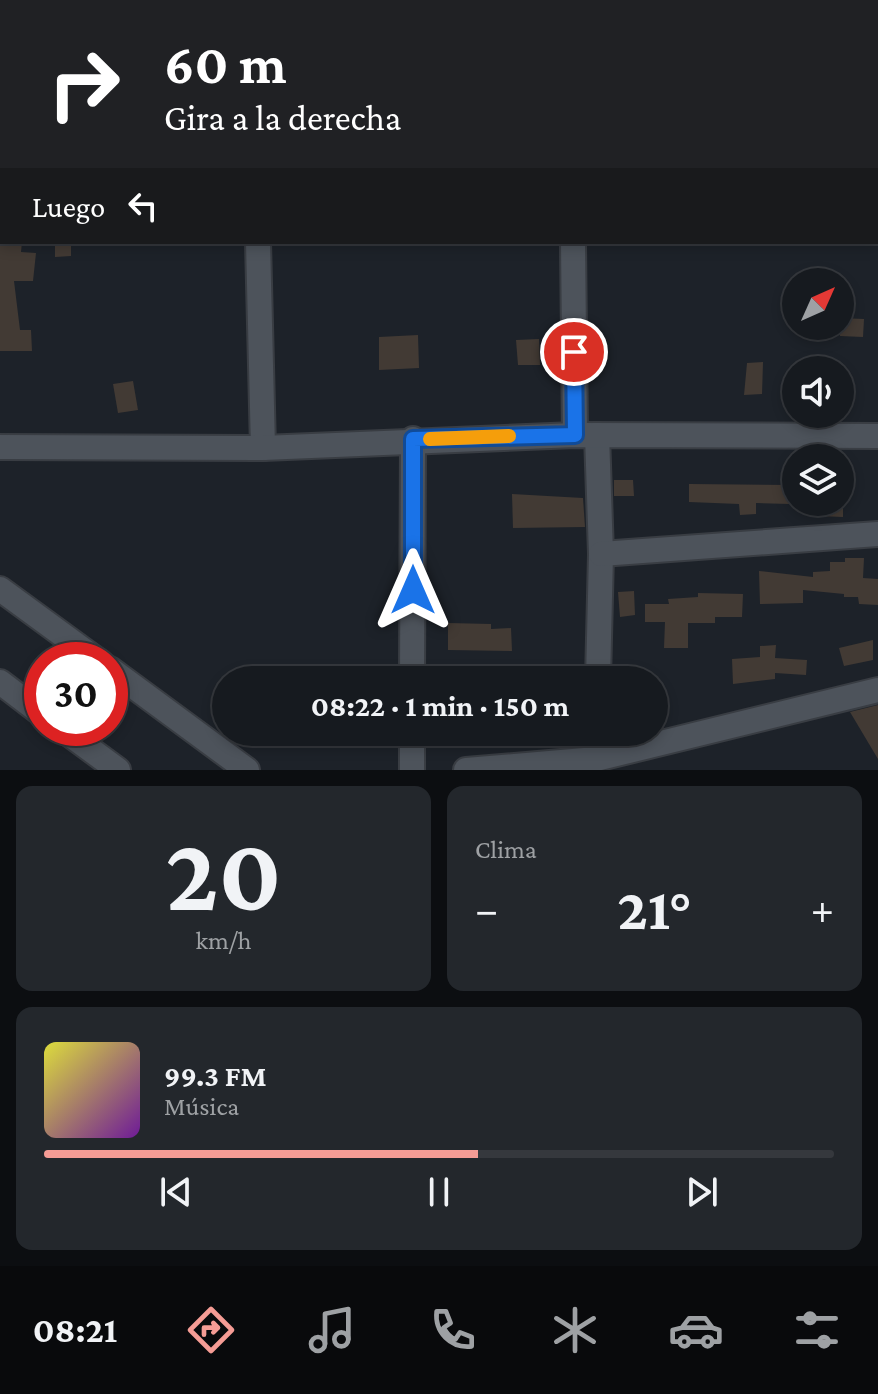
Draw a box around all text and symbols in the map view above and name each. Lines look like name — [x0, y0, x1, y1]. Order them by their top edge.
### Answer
icon: right — [32, 32, 136, 136]
text: 60 m — [164, 33, 287, 95]
text: Gira a la derecha — [164, 98, 401, 138]
icon: left — [121, 184, 165, 228]
text: Luego — [32, 190, 105, 223]
north arrow — [782, 268, 854, 340]
map controls — [782, 268, 854, 516]
pin — [540, 318, 608, 386]
icon: arrive — [552, 330, 596, 374]
button: sound — [782, 356, 854, 428]
button: layers — [782, 444, 854, 516]
position arrow — [371, 548, 455, 632]
speed limit sign: 30 — [24, 642, 128, 746]
text: 08:22 · 1 min · 150 m — [311, 689, 569, 722]
text: 20 — [165, 816, 282, 931]
text: Clima — [475, 835, 537, 864]
text: 21° — [617, 875, 692, 942]
text: − — [475, 885, 498, 933]
text: + — [811, 885, 834, 933]
text: km/h — [195, 926, 252, 955]
text: 99.3 FM — [164, 1059, 267, 1092]
text: Música — [164, 1092, 239, 1121]
icon: previous — [154, 1170, 198, 1214]
icon: pause — [417, 1170, 461, 1214]
icon: next — [680, 1170, 724, 1214]
icon: directions — [183, 1302, 239, 1358]
icon: music — [304, 1302, 360, 1358]
icon: phone — [425, 1302, 481, 1358]
icon: climate — [547, 1302, 603, 1358]
icon: car — [668, 1302, 724, 1358]
icon: filters — [789, 1302, 845, 1358]
text: 08:21 — [33, 1310, 117, 1350]

